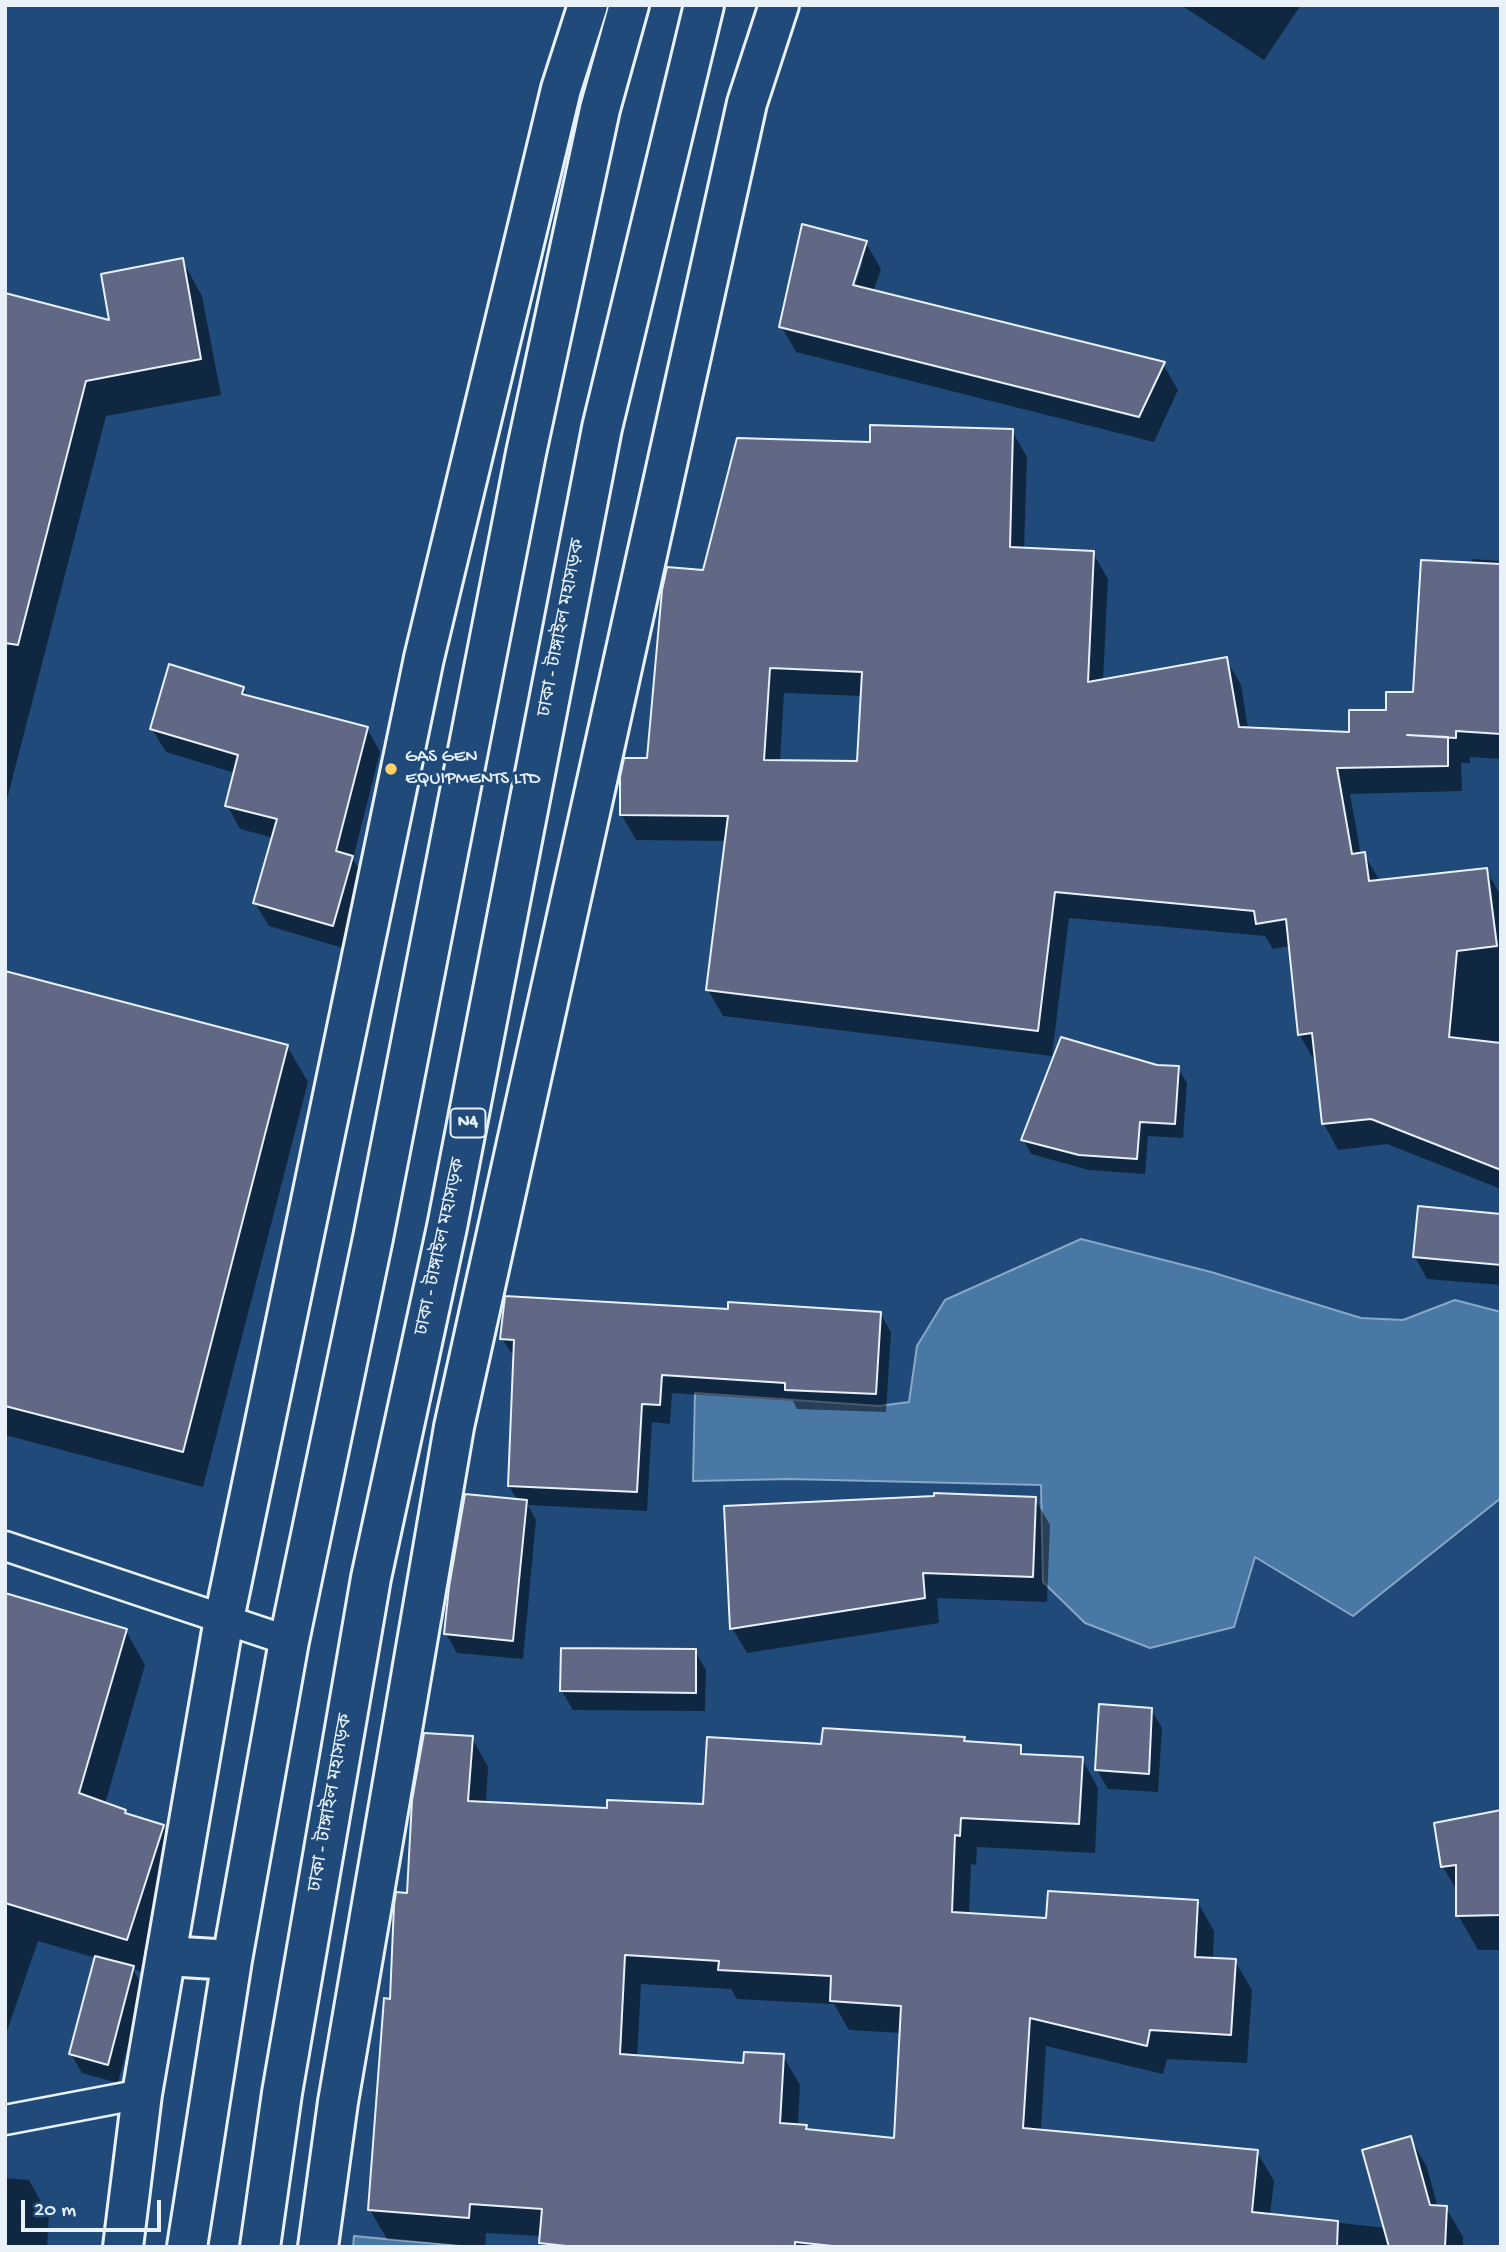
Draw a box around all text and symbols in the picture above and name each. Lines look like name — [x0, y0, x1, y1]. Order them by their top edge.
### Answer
street label: ঢাকা - টাঙ্গাইল মহাসড়ক — [535, 537, 591, 719]
place label: GAS GEN EQUIPMENTS LTD — [405, 747, 540, 791]
marker: GAS GEN EQUIPMENTS LTD — [383, 761, 399, 777]
road number: N4 — [450, 1108, 486, 1138]
street label: ঢাকা - টাঙ্গাইল মহাসড়ক — [412, 1156, 472, 1338]
street label: ঢাকা - টাঙ্গাইল মহাসড়ক — [305, 1712, 359, 1894]
scale bar — [24, 2186, 164, 2230]
text: 20 m — [34, 2199, 76, 2224]

